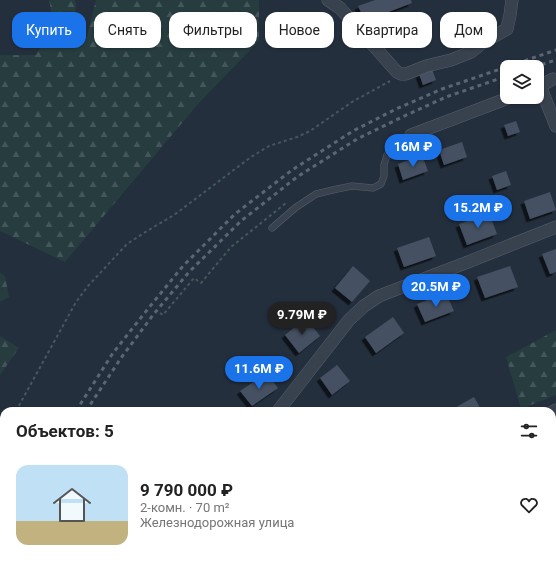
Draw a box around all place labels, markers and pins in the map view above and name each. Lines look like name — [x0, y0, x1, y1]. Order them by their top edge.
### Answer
pin: 16M ₽ — [385, 134, 441, 168]
pin: 15.2M ₽ — [441, 195, 515, 229]
pin: 20.5M ₽ — [399, 274, 473, 308]
pin: 9.79M ₽ — [265, 302, 339, 336]
pin: 11.6M ₽ — [222, 356, 296, 390]

